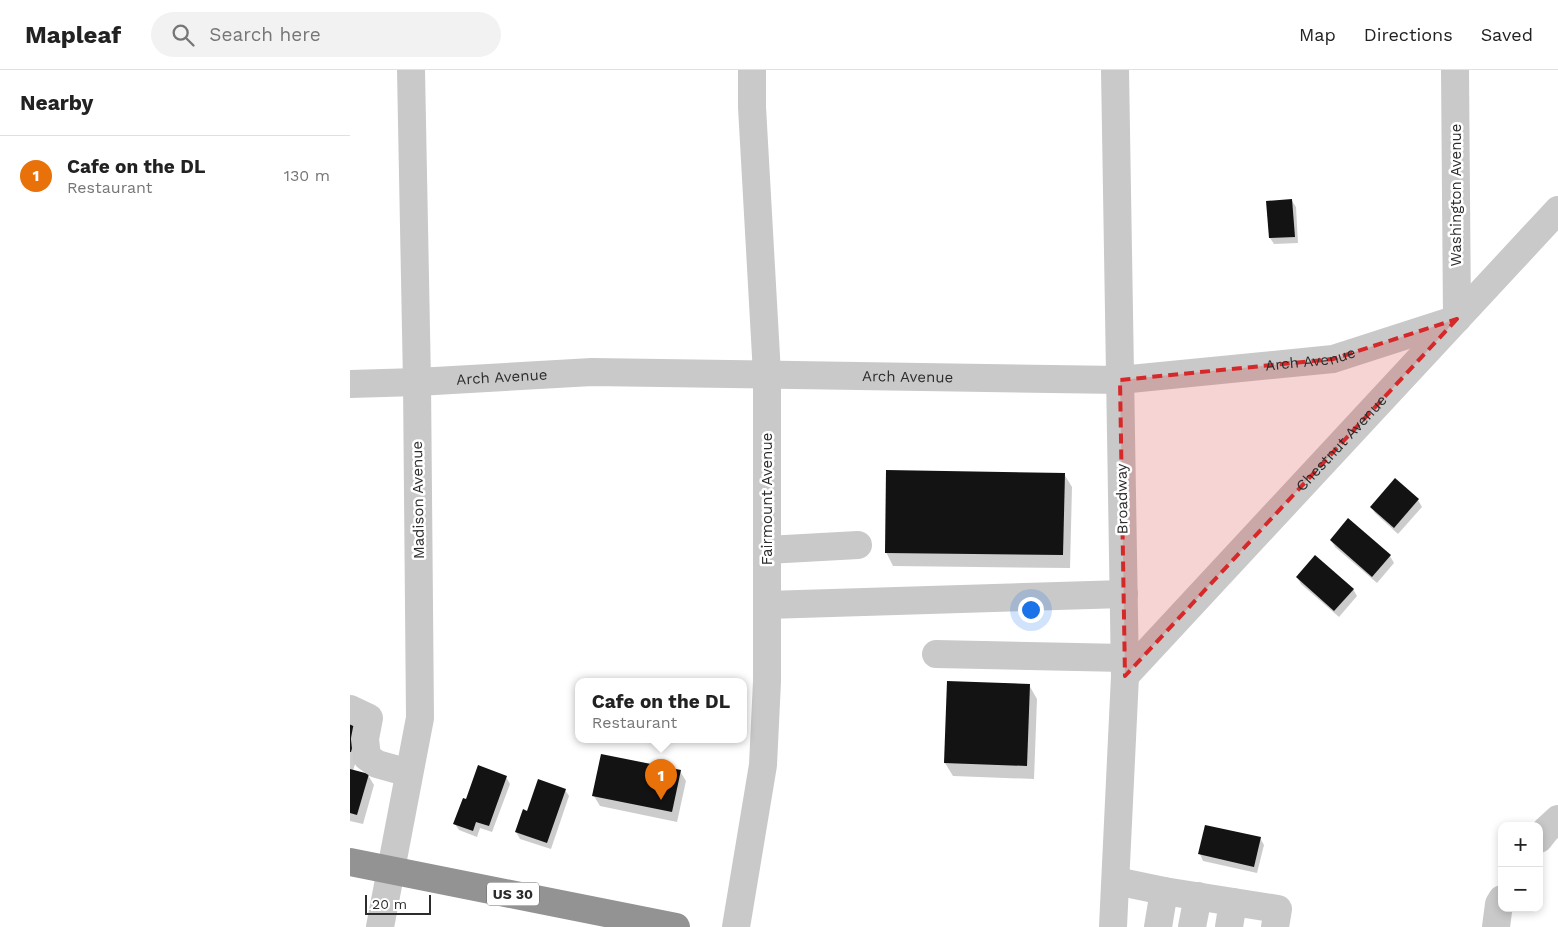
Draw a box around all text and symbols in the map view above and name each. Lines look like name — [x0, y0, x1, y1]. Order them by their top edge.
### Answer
search box — [151, 12, 501, 57]
text: Mapleaf — [25, 21, 121, 49]
icon: search — [169, 21, 197, 49]
text: Search here — [209, 23, 321, 46]
text: Map — [1299, 24, 1336, 45]
text: Directions — [1364, 24, 1453, 45]
text: Saved — [1481, 24, 1533, 45]
text: Nearby — [20, 90, 93, 115]
street label: Washington Avenue — [1447, 124, 1465, 266]
text: Cafe on the DL — [67, 155, 205, 178]
text: 1 — [33, 166, 39, 185]
text: 130 m — [284, 166, 330, 185]
text: Restaurant — [67, 178, 153, 197]
street label: Arch Avenue — [1264, 343, 1358, 375]
street label: Arch Avenue — [456, 366, 548, 389]
street label: Arch Avenue — [862, 367, 953, 386]
street label: Chestnut Avenue — [1292, 391, 1391, 495]
street label: Fairmount Avenue — [758, 433, 776, 565]
street label: Madison Avenue — [408, 441, 428, 559]
street label: Broadway — [1112, 463, 1132, 535]
your location — [1018, 597, 1044, 623]
popup — [575, 678, 747, 743]
text: Cafe on the DL — [592, 690, 730, 713]
text: Restaurant — [592, 713, 677, 732]
pin: 1 — [645, 759, 677, 800]
map controls — [1498, 822, 1543, 912]
button: + — [1498, 822, 1543, 867]
button: − — [1498, 867, 1543, 912]
road number: US 30 — [487, 882, 539, 906]
scale bar — [365, 892, 431, 915]
text: 20 m — [372, 896, 407, 912]

